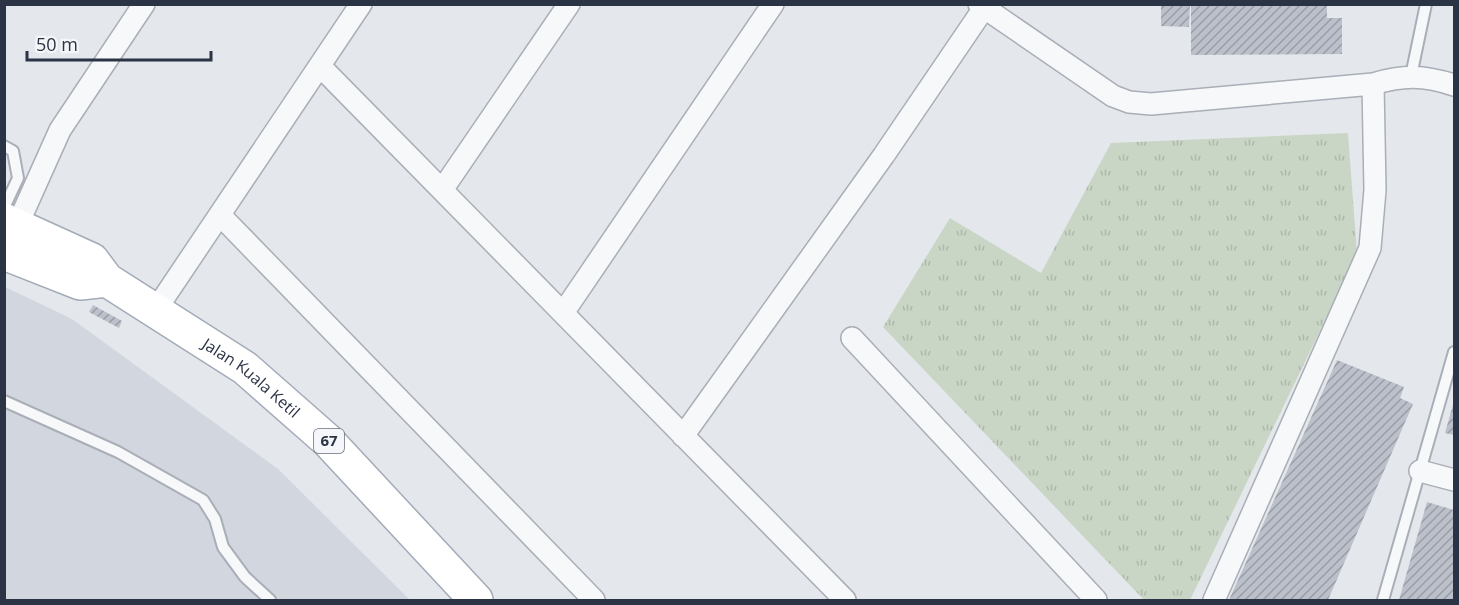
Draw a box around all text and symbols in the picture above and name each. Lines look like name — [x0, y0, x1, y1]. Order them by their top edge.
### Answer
scale bar — [27, 24, 212, 62]
text: 50 m — [36, 32, 78, 56]
street label: Jalan Kuala Ketil — [197, 332, 305, 422]
road number: 67 — [314, 429, 344, 453]

